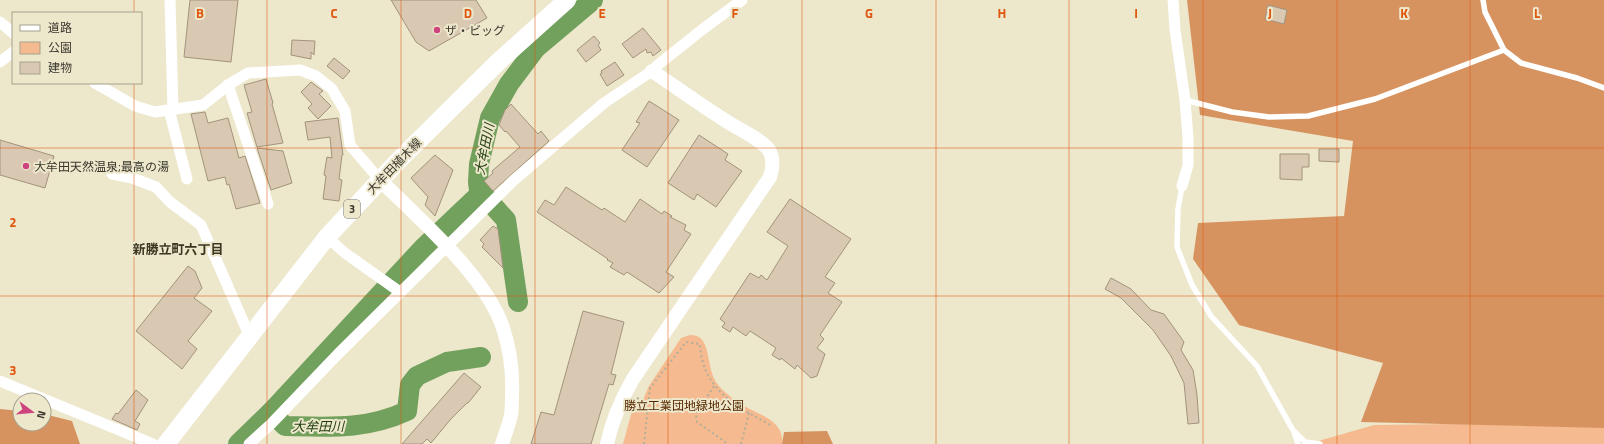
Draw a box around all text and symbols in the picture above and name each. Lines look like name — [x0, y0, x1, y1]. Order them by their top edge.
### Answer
text: B — [196, 3, 204, 23]
text: C — [330, 3, 338, 23]
text: D — [464, 3, 472, 23]
text: E — [598, 3, 606, 23]
text: F — [732, 3, 739, 23]
text: G — [865, 3, 873, 23]
text: H — [998, 3, 1006, 23]
text: I — [1134, 3, 1138, 23]
text: J — [1268, 3, 1272, 23]
text: K — [1400, 3, 1408, 23]
text: L — [1534, 3, 1540, 23]
legend — [12, 12, 142, 84]
text: 道路 — [48, 18, 72, 37]
place label: ザ・ビッグ — [445, 21, 505, 40]
marker: ザ・ビッグ — [432, 25, 442, 35]
text: 公園 — [48, 38, 72, 57]
text: 建物 — [48, 58, 72, 77]
water label: 大牟田川 — [469, 120, 499, 176]
street label: 大牟田植木線 — [362, 133, 426, 199]
place label: 大牟田天然温泉;最高の湯 — [34, 157, 169, 176]
marker: 大牟田天然温泉;最高の湯 — [21, 161, 31, 171]
road number: 3 — [344, 200, 360, 218]
text: 2 — [9, 212, 17, 232]
district label: 新勝立町六丁目 — [132, 239, 224, 259]
text: 3 — [9, 360, 17, 380]
north arrow — [12, 392, 52, 432]
park label: 勝立工業団地緑地公園 — [624, 396, 744, 415]
text: N — [33, 409, 50, 421]
water label: 大牟田川 — [292, 416, 346, 436]

